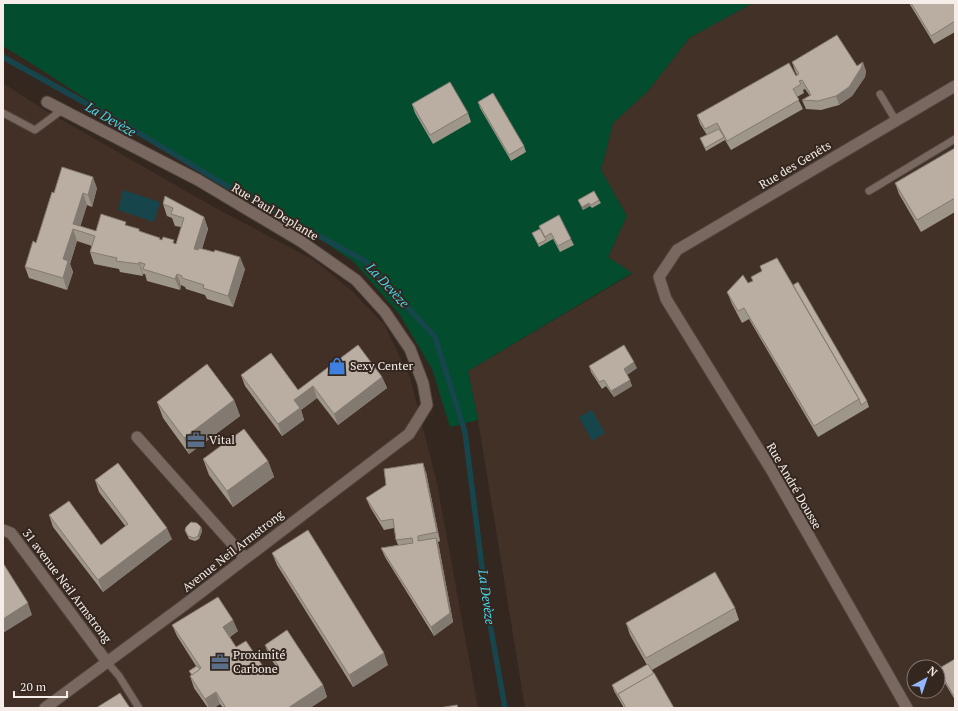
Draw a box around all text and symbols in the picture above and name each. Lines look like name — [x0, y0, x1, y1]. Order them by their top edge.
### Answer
water label: La Devèze — [82, 97, 140, 141]
street label: Rue des Genêts — [756, 137, 833, 192]
street label: Rue Paul Deplante — [229, 180, 321, 243]
water label: La Devèze — [362, 258, 413, 311]
shop icon: Sexy Center — [327, 356, 347, 376]
place label: Sexy Center — [350, 358, 414, 373]
office icon: Vital — [186, 430, 206, 450]
place label: Vital — [209, 432, 235, 447]
street label: Rue André Dousse — [764, 440, 825, 532]
street label: Avenue Neil Armstrong — [179, 506, 287, 595]
street label: 31 avenue Neil Armstrong — [20, 526, 116, 646]
water label: La Devèze — [474, 567, 500, 626]
place label: Proximité Carbone — [233, 647, 286, 676]
office icon: Proximité Carbone — [210, 652, 230, 672]
north arrow — [906, 659, 946, 699]
text: N — [925, 663, 941, 680]
scale bar — [14, 673, 67, 699]
text: 20 m — [20, 679, 47, 694]

